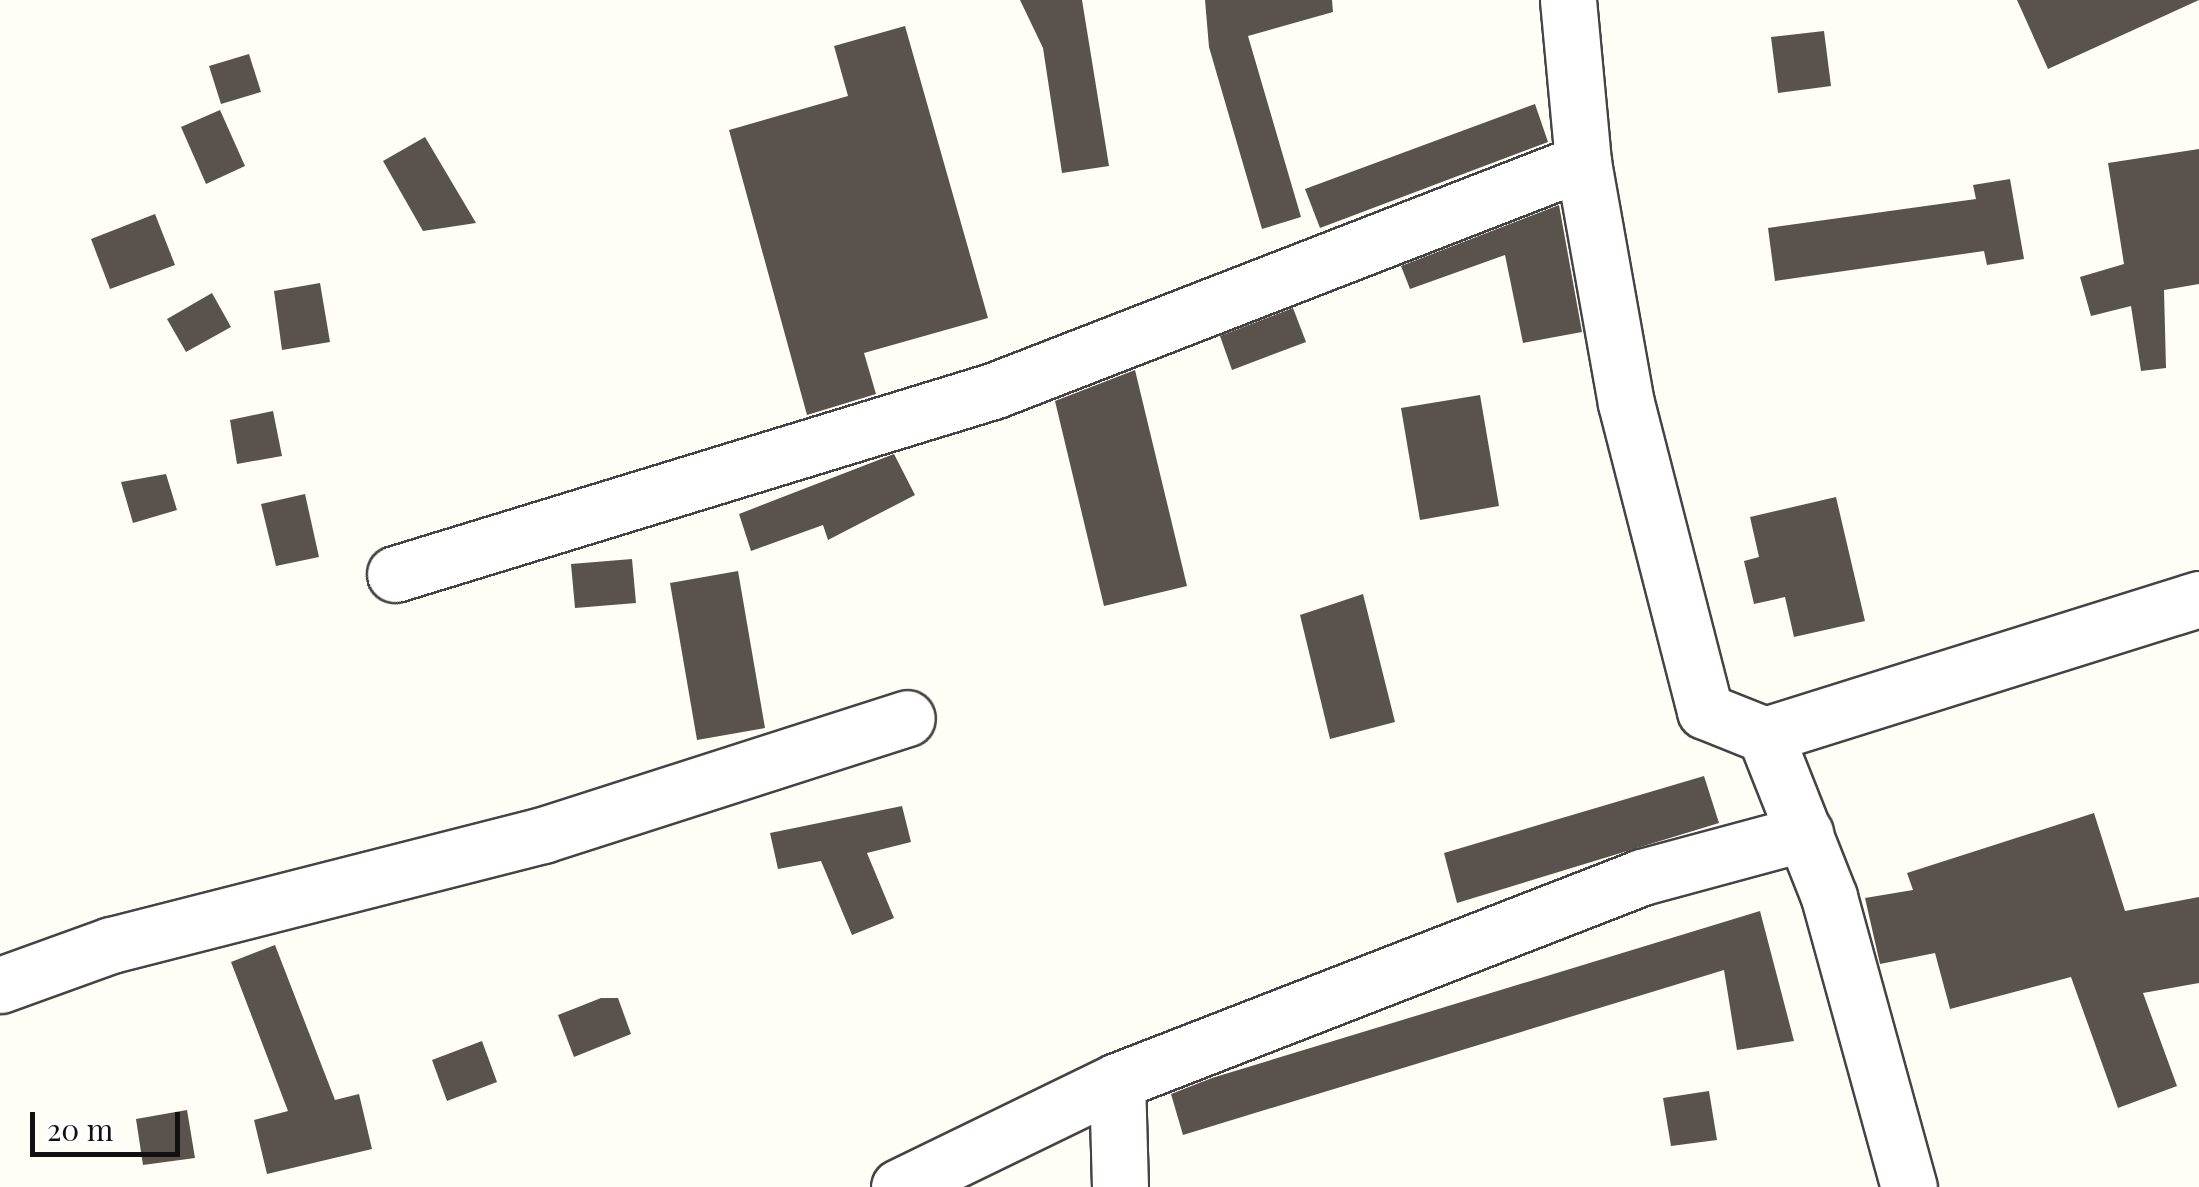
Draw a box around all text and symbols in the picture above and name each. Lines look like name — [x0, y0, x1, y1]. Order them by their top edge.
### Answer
scale bar — [35, 1092, 185, 1154]
text: 20 m — [47, 1109, 113, 1149]

